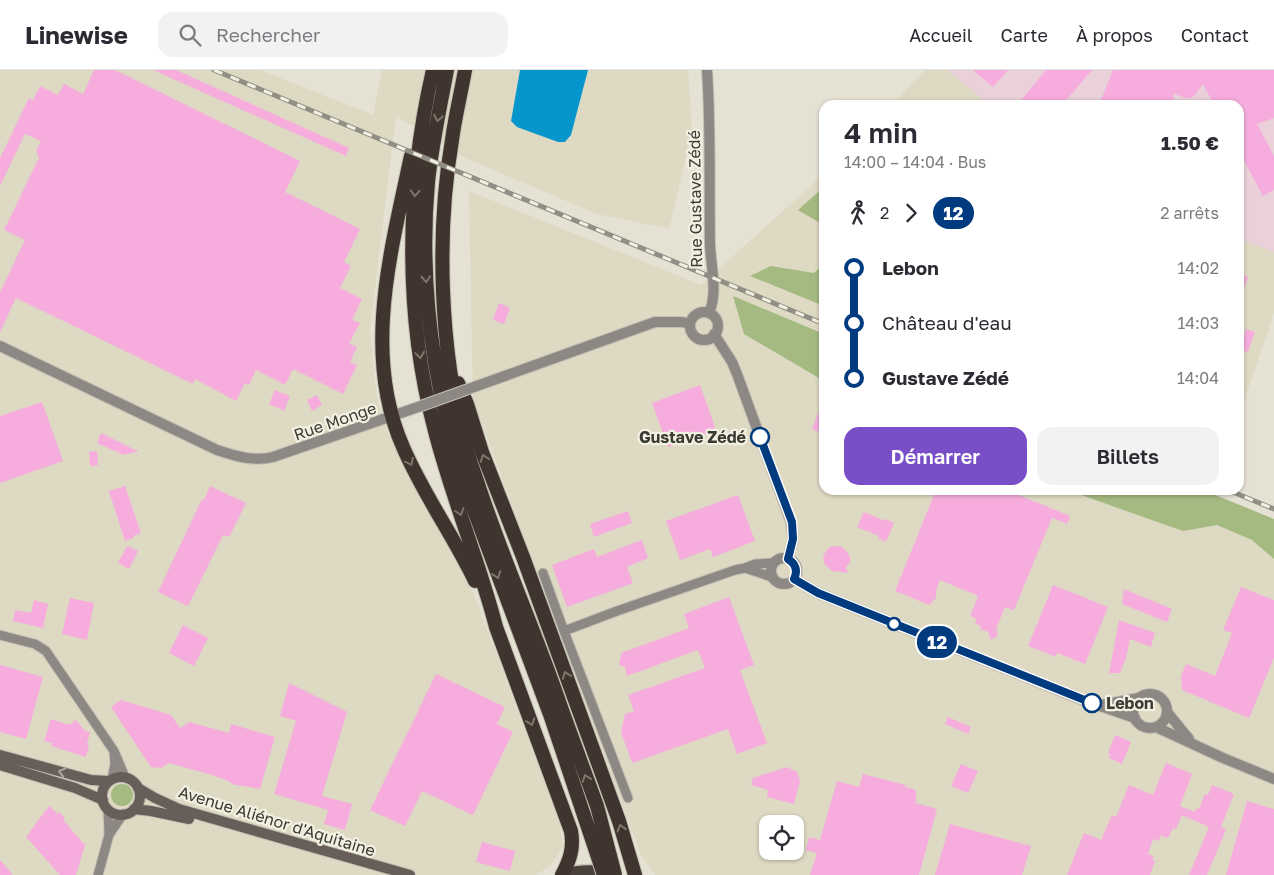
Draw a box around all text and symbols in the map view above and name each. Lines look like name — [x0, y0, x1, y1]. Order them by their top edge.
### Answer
search box — [158, 12, 508, 57]
text: Linewise — [25, 20, 128, 49]
icon: search — [176, 21, 204, 49]
text: Rechercher — [216, 23, 320, 46]
text: Accueil — [909, 24, 973, 46]
text: Carte — [1001, 24, 1048, 46]
text: À propos — [1076, 24, 1153, 46]
text: Contact — [1181, 24, 1249, 46]
one-way arrow — [434, 113, 444, 122]
text: 4 min — [844, 116, 918, 149]
street label: Rue Gustave Zédé — [684, 130, 706, 268]
text: 1.50 € — [1161, 131, 1219, 154]
text: 14:00 – 14:04 · Bus — [844, 152, 986, 172]
one-way arrow — [410, 189, 421, 197]
icon: walk — [844, 199, 872, 227]
icon: forward — [897, 199, 925, 227]
text: 12 — [943, 202, 964, 224]
text: 2 — [880, 203, 889, 223]
text: 2 arrêts — [1160, 203, 1219, 223]
text: Lebon — [882, 256, 939, 279]
text: 14:02 — [1177, 258, 1219, 278]
one-way arrow — [421, 276, 432, 284]
text: Château d'eau — [882, 311, 1012, 334]
text: 14:03 — [1177, 313, 1219, 333]
one-way arrow — [414, 351, 424, 360]
text: Gustave Zédé — [882, 366, 1009, 389]
text: 14:04 — [1177, 368, 1219, 388]
street label: Rue Monge — [291, 398, 379, 444]
place label: Gustave Zédé — [639, 427, 746, 447]
marker: Gustave Zédé — [750, 427, 770, 447]
button: Démarrer — [844, 427, 1027, 485]
button: Billets — [1037, 427, 1219, 485]
one-way arrow — [480, 454, 490, 462]
one-way arrow — [404, 457, 414, 466]
one-way arrow — [454, 508, 464, 516]
one-way arrow — [491, 570, 501, 578]
unlabelled marker — [887, 617, 901, 631]
line badge: 12 — [914, 626, 960, 658]
text: 12 — [927, 631, 947, 653]
one-way arrow — [562, 672, 572, 680]
marker: Lebon — [1082, 693, 1102, 713]
place label: Lebon — [1106, 693, 1154, 713]
one-way arrow — [525, 717, 535, 726]
one-way arrow — [58, 768, 66, 778]
one-way arrow — [582, 774, 592, 783]
street label: Avenue Aliénor d'Aquitaine — [176, 782, 378, 860]
map controls — [759, 815, 804, 860]
button: locate — [759, 815, 804, 860]
one-way arrow — [616, 825, 626, 833]

